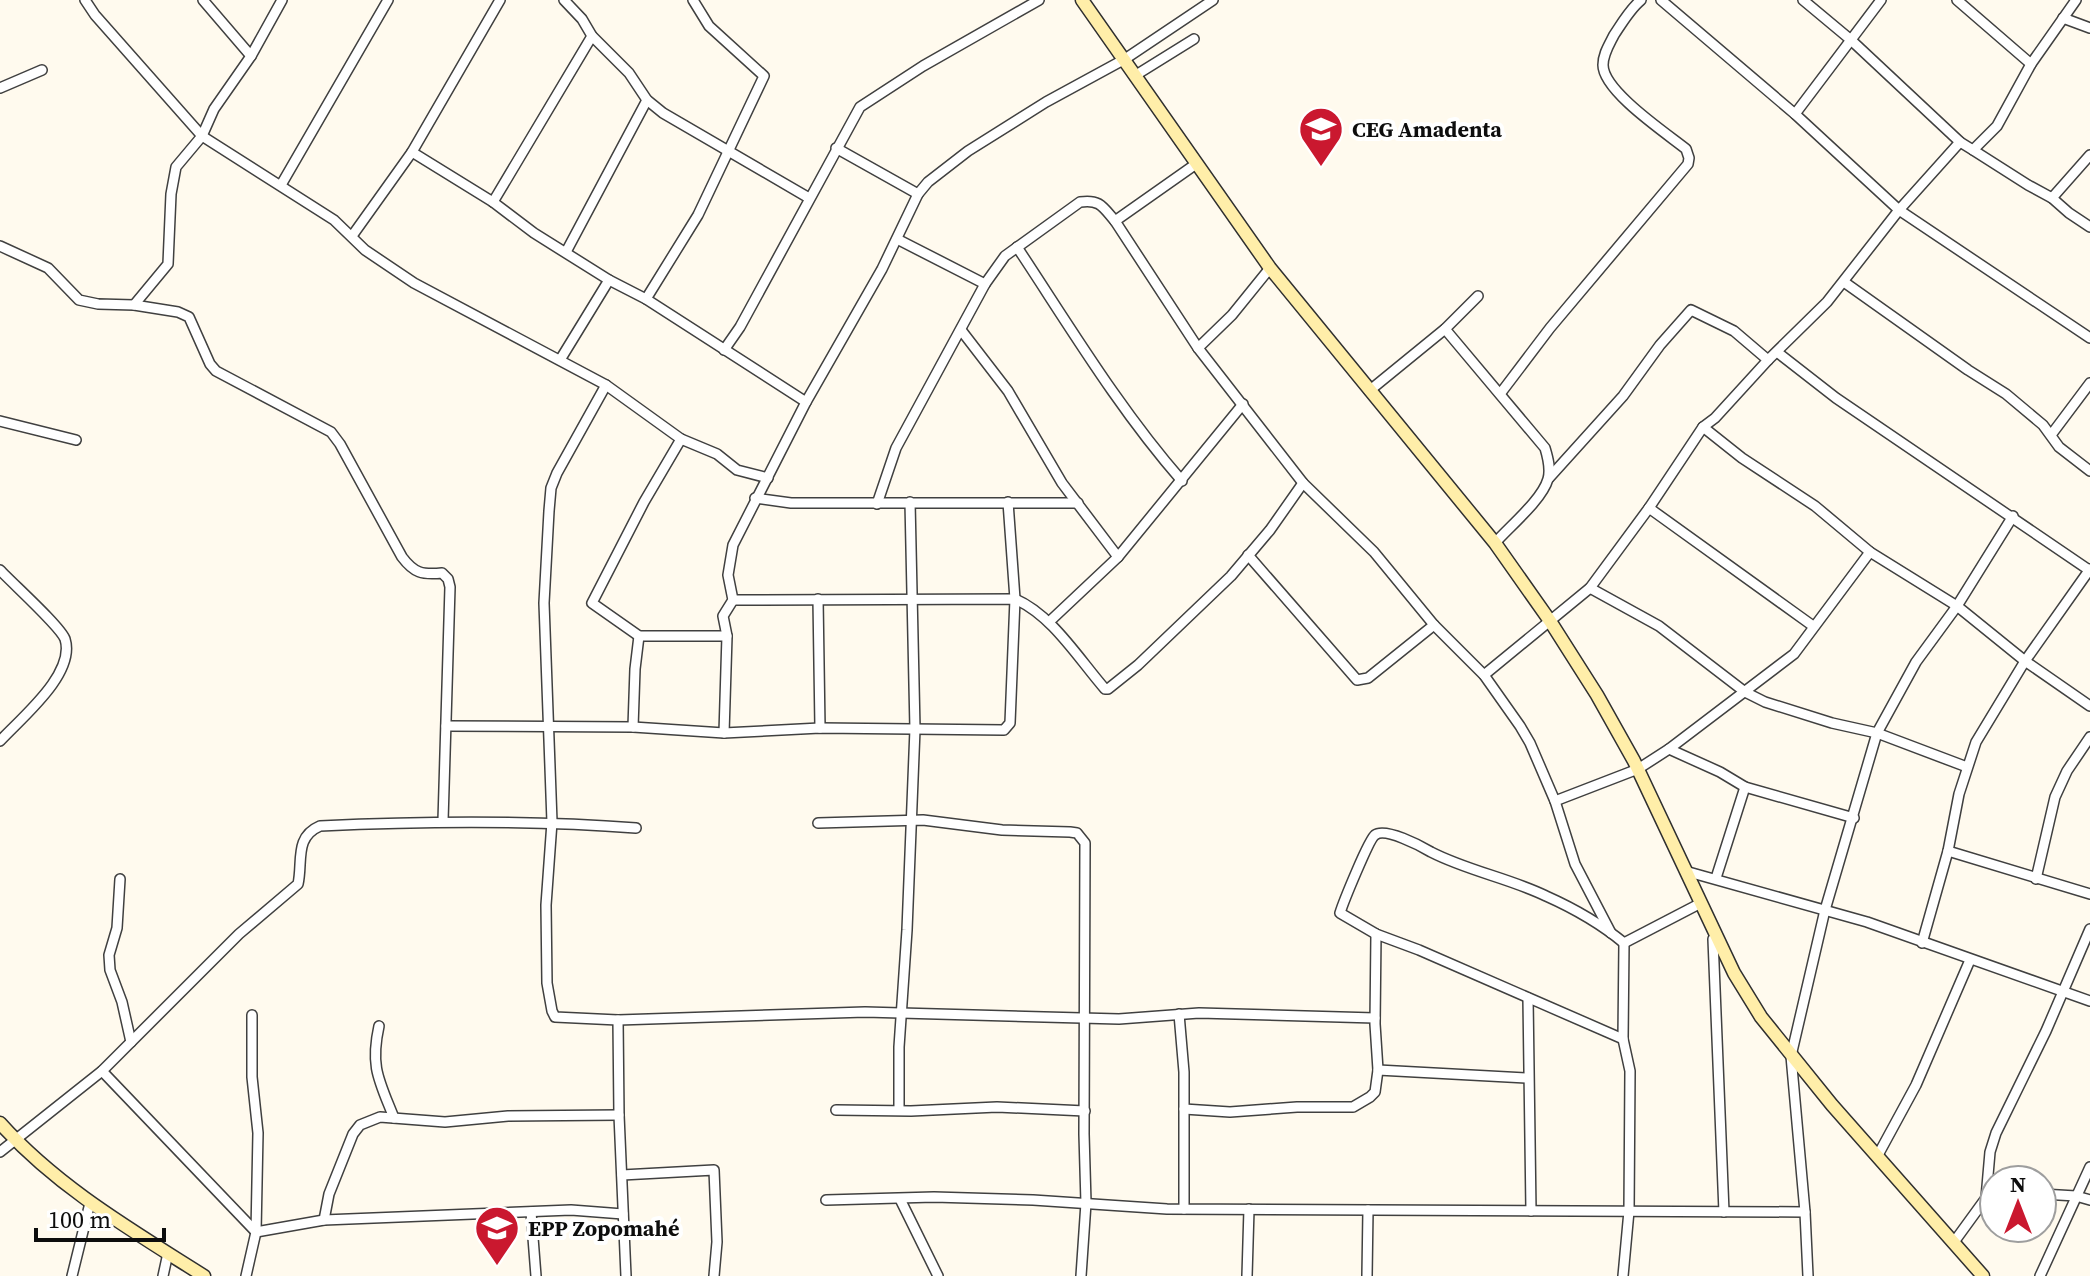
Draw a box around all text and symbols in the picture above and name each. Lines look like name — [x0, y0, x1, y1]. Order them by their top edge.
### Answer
school or university icon: CEG Amadenta — [1297, 105, 1345, 168]
place label: CEG Amadenta — [1352, 114, 1502, 144]
north arrow — [1978, 1164, 2058, 1244]
text: N — [2010, 1169, 2026, 1199]
scale bar — [36, 1192, 164, 1242]
text: 100 m — [48, 1203, 111, 1236]
school or university icon: EPP Zopomahé — [473, 1204, 521, 1267]
place label: EPP Zopomahé — [528, 1213, 680, 1243]

